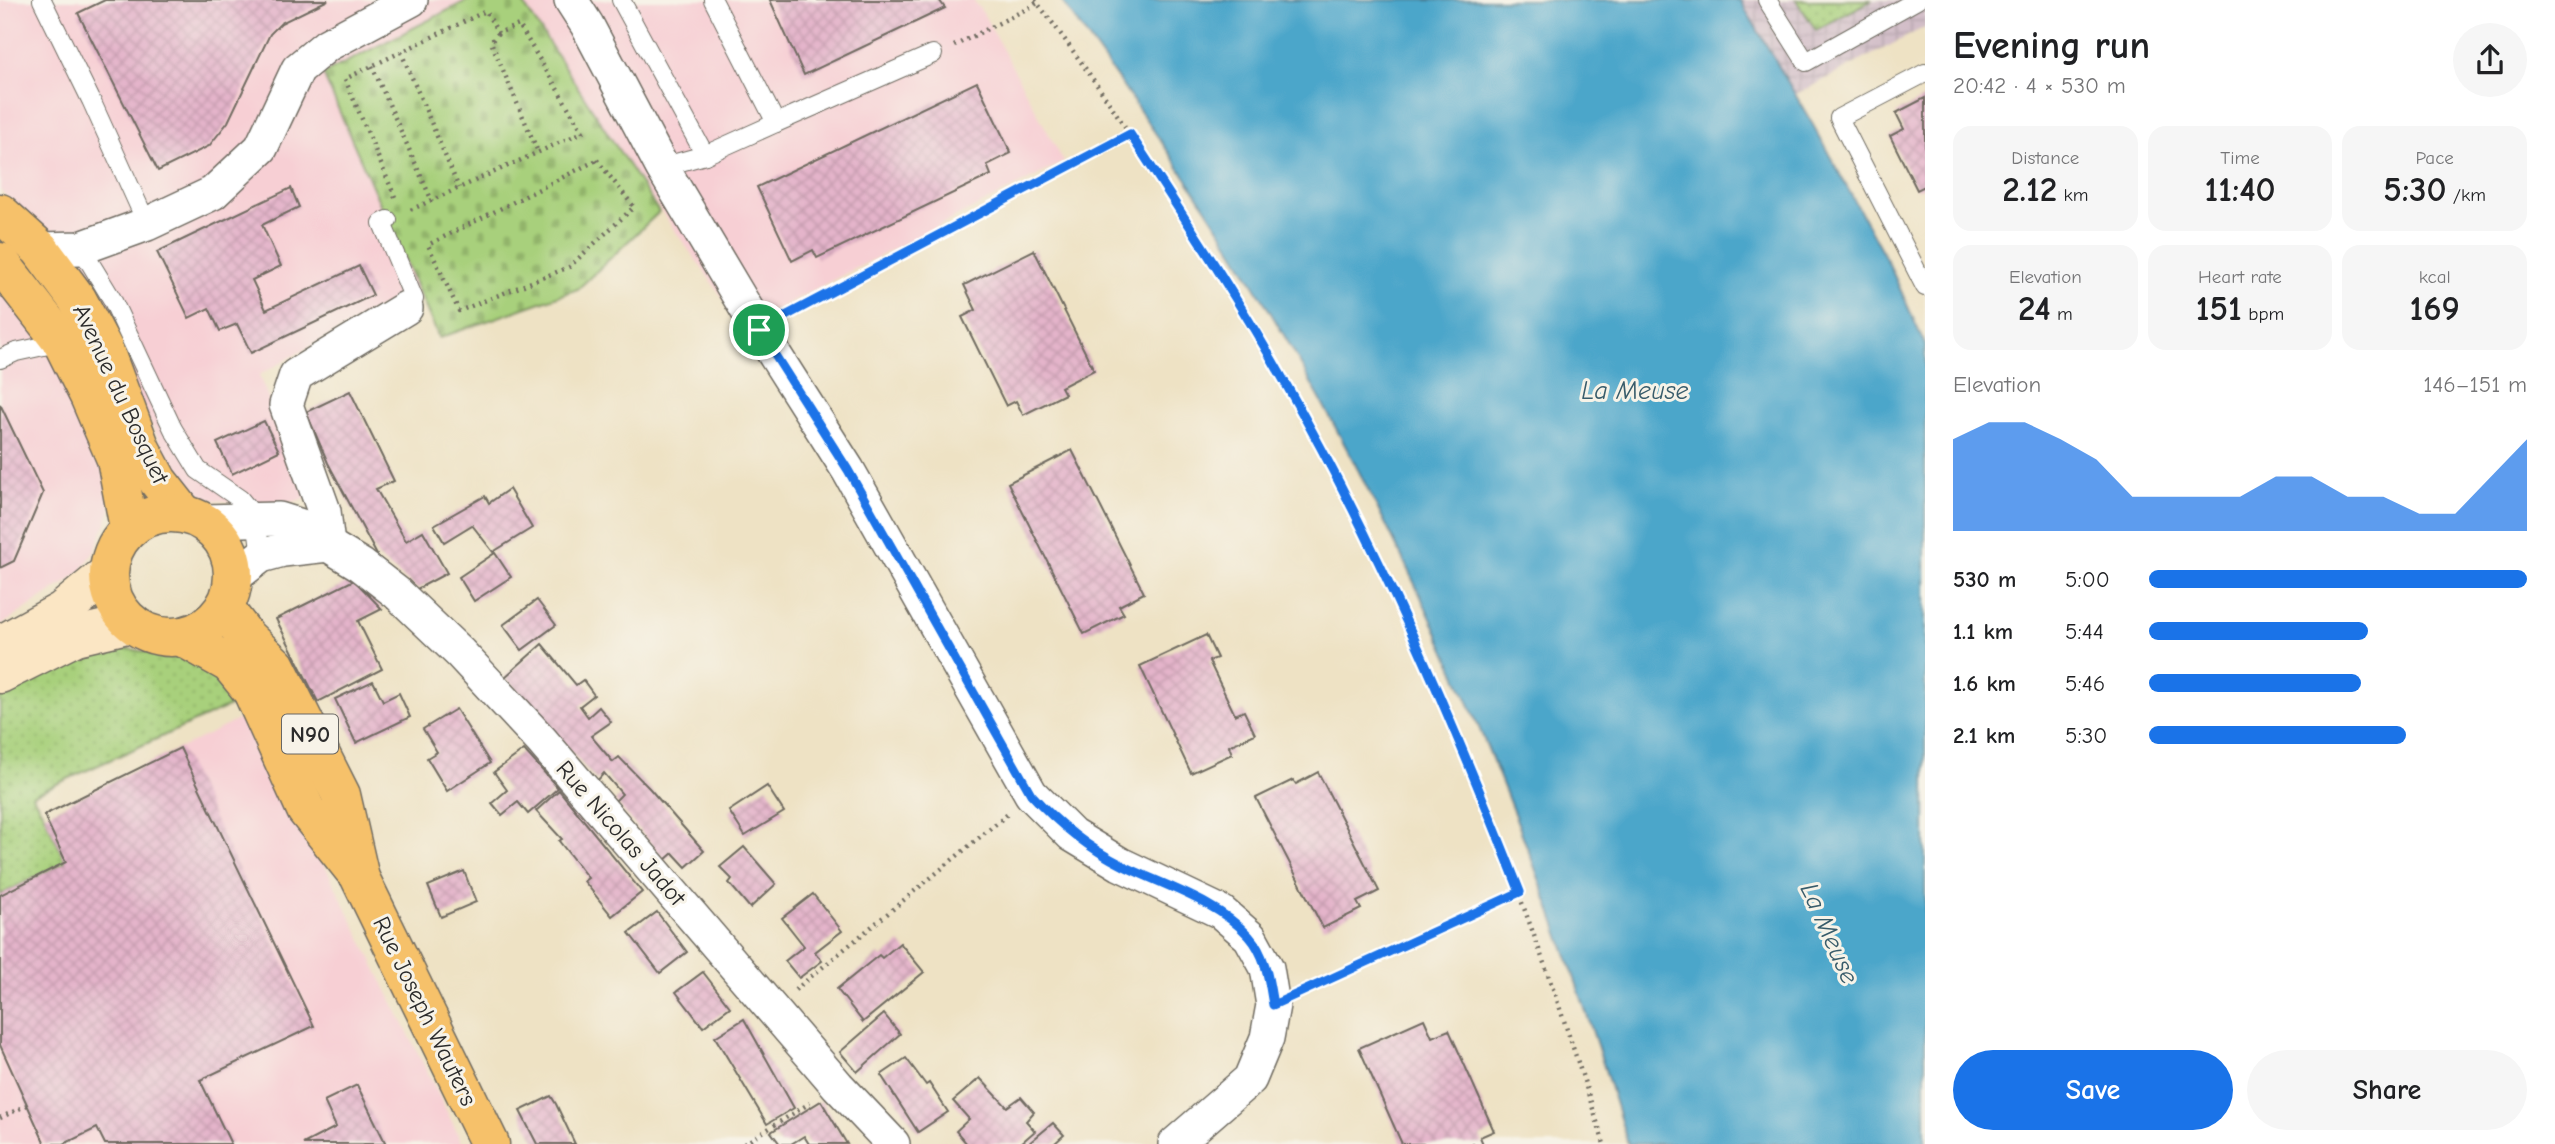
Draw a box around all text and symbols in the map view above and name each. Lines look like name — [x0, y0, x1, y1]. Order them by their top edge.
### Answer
button: share — [2453, 23, 2527, 97]
text: Evening run — [1953, 24, 2150, 68]
text: 20:42 · 4 × 530 m — [1953, 72, 2126, 99]
text: Distance — [2011, 147, 2079, 169]
text: Time — [2220, 147, 2260, 169]
text: Pace — [2416, 147, 2454, 169]
text: 2.12 — [2002, 169, 2057, 210]
text: 11:40 — [2204, 169, 2276, 210]
text: 5:30 — [2383, 169, 2446, 210]
text: km — [2057, 184, 2088, 206]
text: /km — [2446, 184, 2486, 206]
text: Elevation — [2009, 266, 2082, 288]
text: Heart rate — [2198, 266, 2282, 288]
text: kcal — [2419, 266, 2451, 288]
text: 24 — [2018, 288, 2051, 329]
text: 151 — [2196, 288, 2242, 329]
text: 169 — [2409, 288, 2460, 329]
street label: Avenue du Bosquet — [67, 300, 175, 489]
pin — [729, 300, 789, 360]
text: m — [2051, 303, 2073, 325]
text: bpm — [2242, 303, 2284, 325]
icon: arrive — [740, 311, 778, 349]
text: Elevation — [1953, 371, 2041, 398]
text: 146–151 m — [2423, 371, 2527, 398]
water label: La Meuse — [1581, 376, 1689, 406]
text: 530 m — [1953, 566, 2016, 593]
text: 5:00 — [2065, 566, 2110, 593]
text: 1.1 km — [1953, 618, 2013, 645]
text: 5:44 — [2065, 618, 2104, 645]
text: 1.6 km — [1953, 670, 2016, 697]
text: 5:46 — [2065, 670, 2105, 697]
road number: N90 — [282, 714, 338, 754]
text: 2.1 km — [1953, 722, 2015, 749]
text: 5:30 — [2065, 722, 2107, 749]
street label: Rue Nicolas Jadot — [550, 755, 692, 912]
water label: La Meuse — [1794, 878, 1865, 989]
street label: Rue Joseph Wauters — [367, 912, 483, 1110]
button: Save — [1953, 1050, 2233, 1130]
button: Share — [2247, 1050, 2527, 1130]

